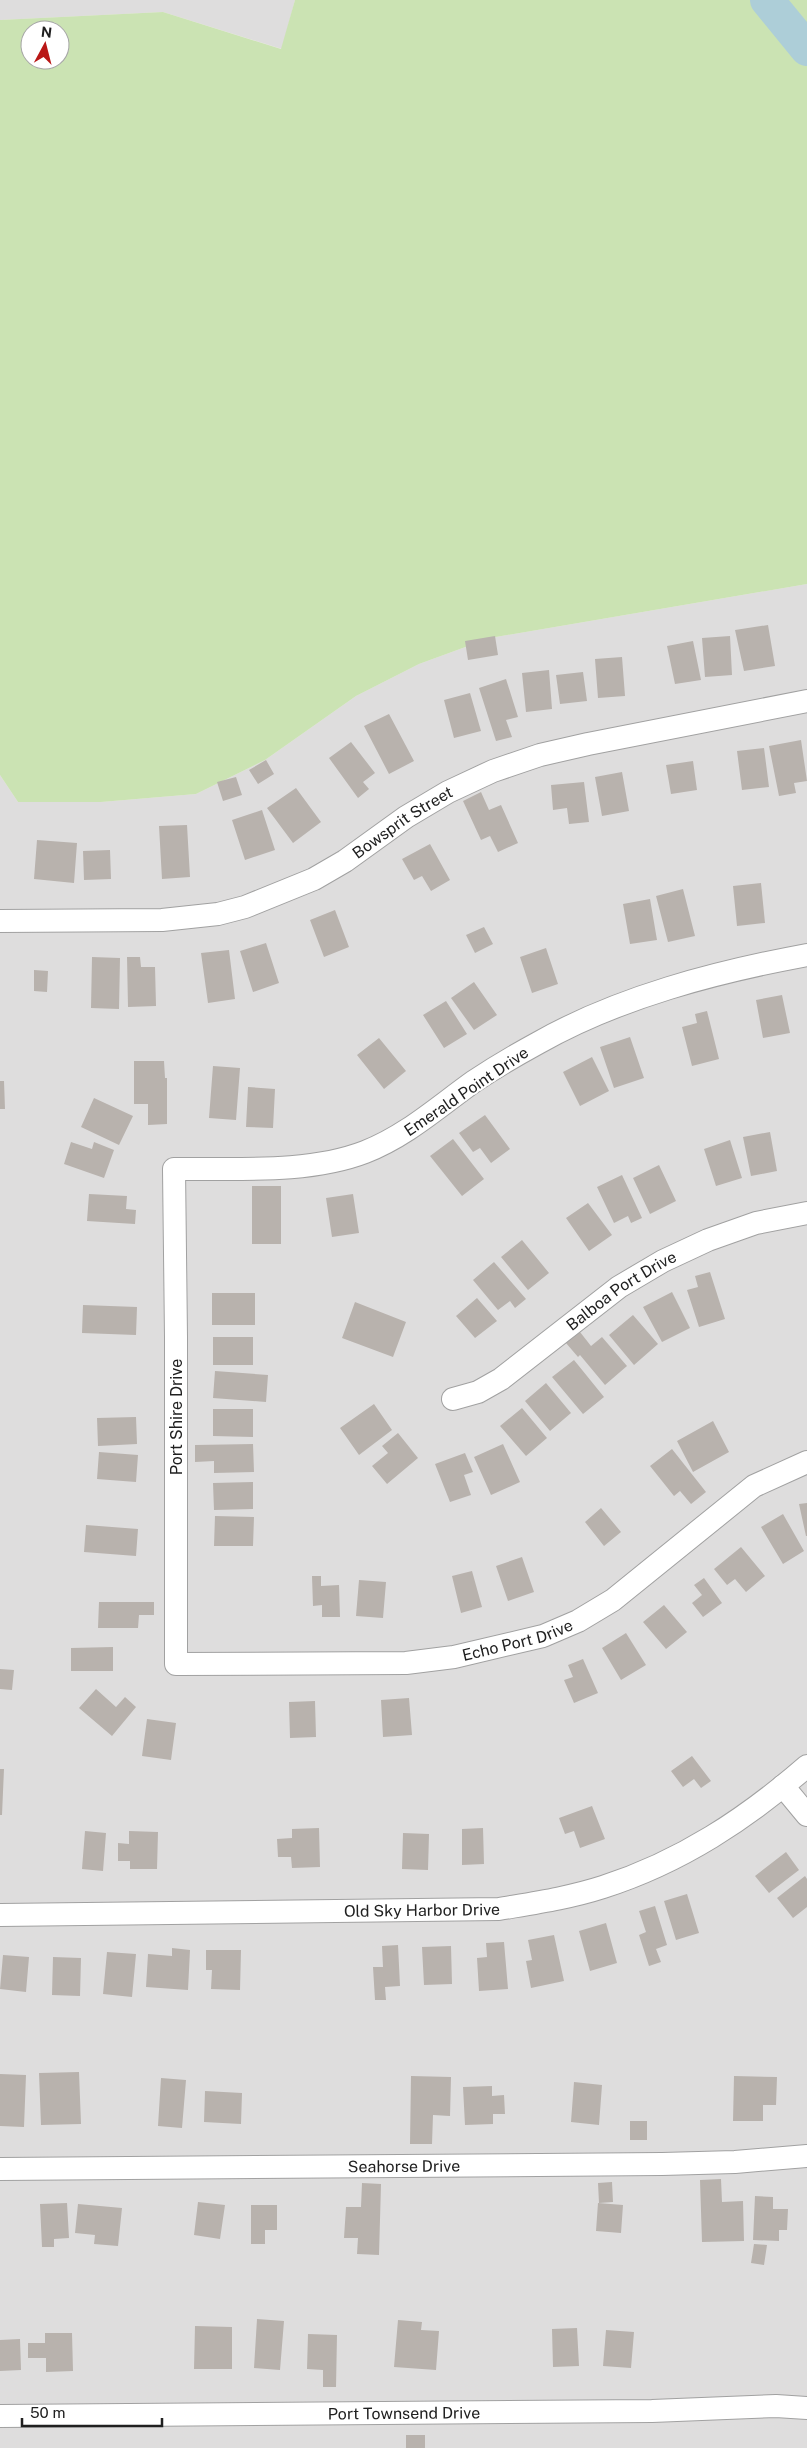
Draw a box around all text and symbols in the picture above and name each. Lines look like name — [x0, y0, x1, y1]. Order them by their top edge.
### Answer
north arrow — [20, 20, 70, 70]
text: N — [40, 23, 53, 41]
street label: Bowsprit Street — [349, 782, 456, 863]
street label: Emerald Point Drive — [401, 1043, 532, 1140]
street label: Balboa Port Drive — [563, 1247, 679, 1335]
street label: Port Shire Drive — [167, 1359, 186, 1475]
street label: Echo Port Drive — [460, 1615, 576, 1665]
street label: Old Sky Harbor Drive — [344, 1900, 500, 1921]
street label: Seahorse Drive — [348, 2157, 460, 2176]
scale bar — [22, 2396, 162, 2428]
street label: Port Townsend Drive — [328, 2403, 480, 2423]
text: 50 m — [30, 2404, 65, 2421]

